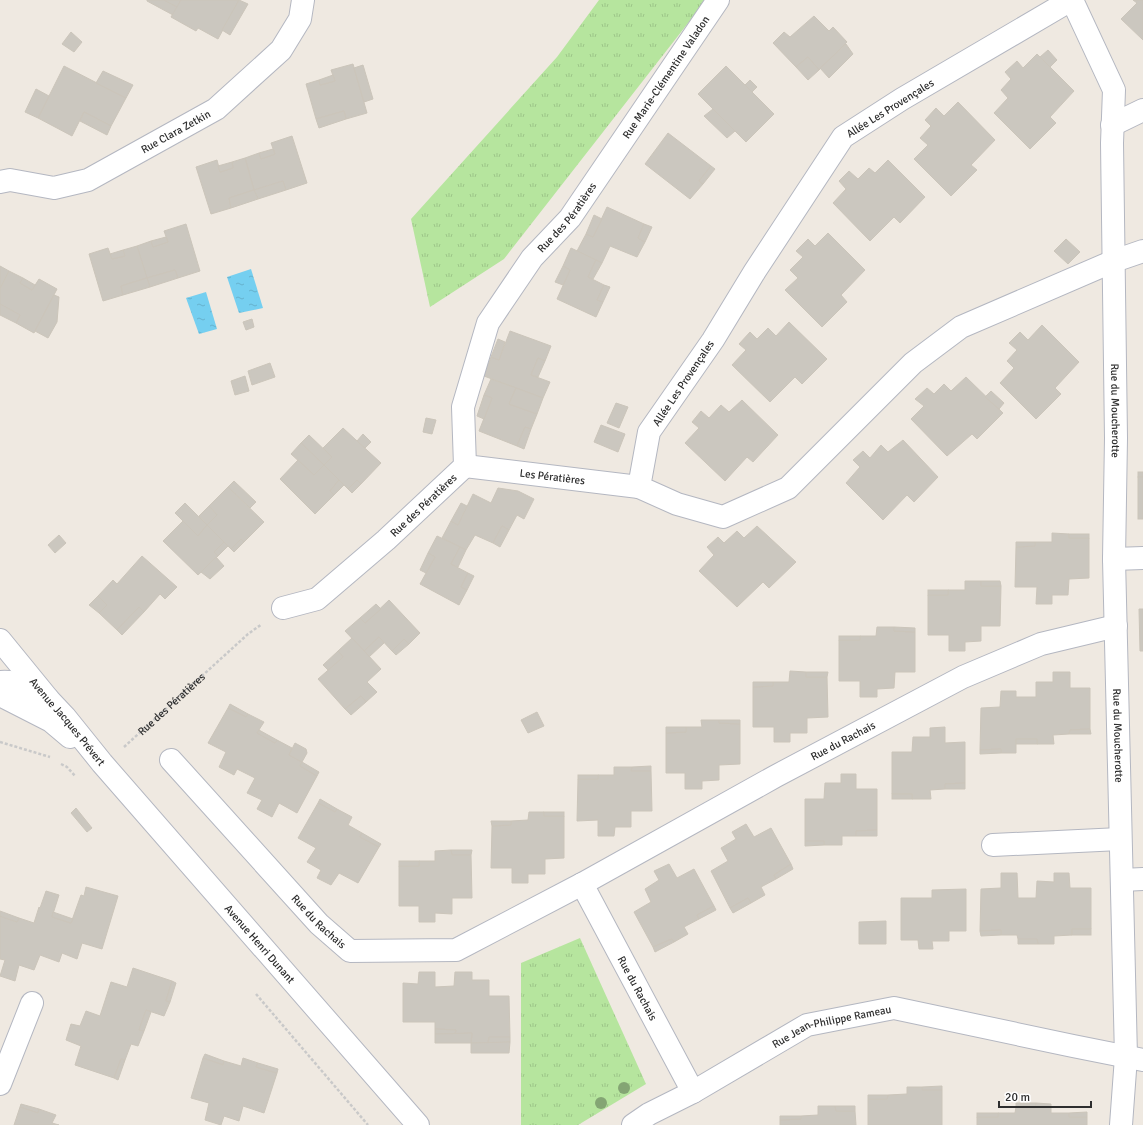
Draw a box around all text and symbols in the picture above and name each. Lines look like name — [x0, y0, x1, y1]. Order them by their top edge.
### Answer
street label: Rue Marie-Clémentine Valadon — [620, 13, 712, 141]
street label: Allée Les Provençales — [844, 76, 937, 141]
street label: Rue Clara Zetkin — [139, 107, 213, 156]
street label: Rue des Pératières — [535, 180, 599, 255]
street label: Allée Les Provençales — [650, 338, 717, 429]
street label: Rue du Moucherotte — [1108, 363, 1122, 458]
street label: Les Pératières — [519, 467, 586, 487]
street label: Rue des Pératières — [388, 471, 460, 540]
street label: Rue des Pératières — [135, 670, 208, 738]
street label: Avenue Jacques Prévert — [27, 675, 108, 769]
street label: Rue du Moucherotte — [1110, 688, 1125, 783]
street label: Rue du Rachais — [809, 719, 878, 763]
street label: Rue du Rachais — [289, 892, 349, 952]
street label: Avenue Henri Dunant — [222, 902, 297, 986]
street label: Rue du Rachais — [615, 954, 660, 1023]
street label: Rue Jean-Philippe Rameau — [770, 1003, 893, 1051]
scale bar — [999, 1083, 1091, 1109]
text: 20 m — [1005, 1090, 1030, 1105]

